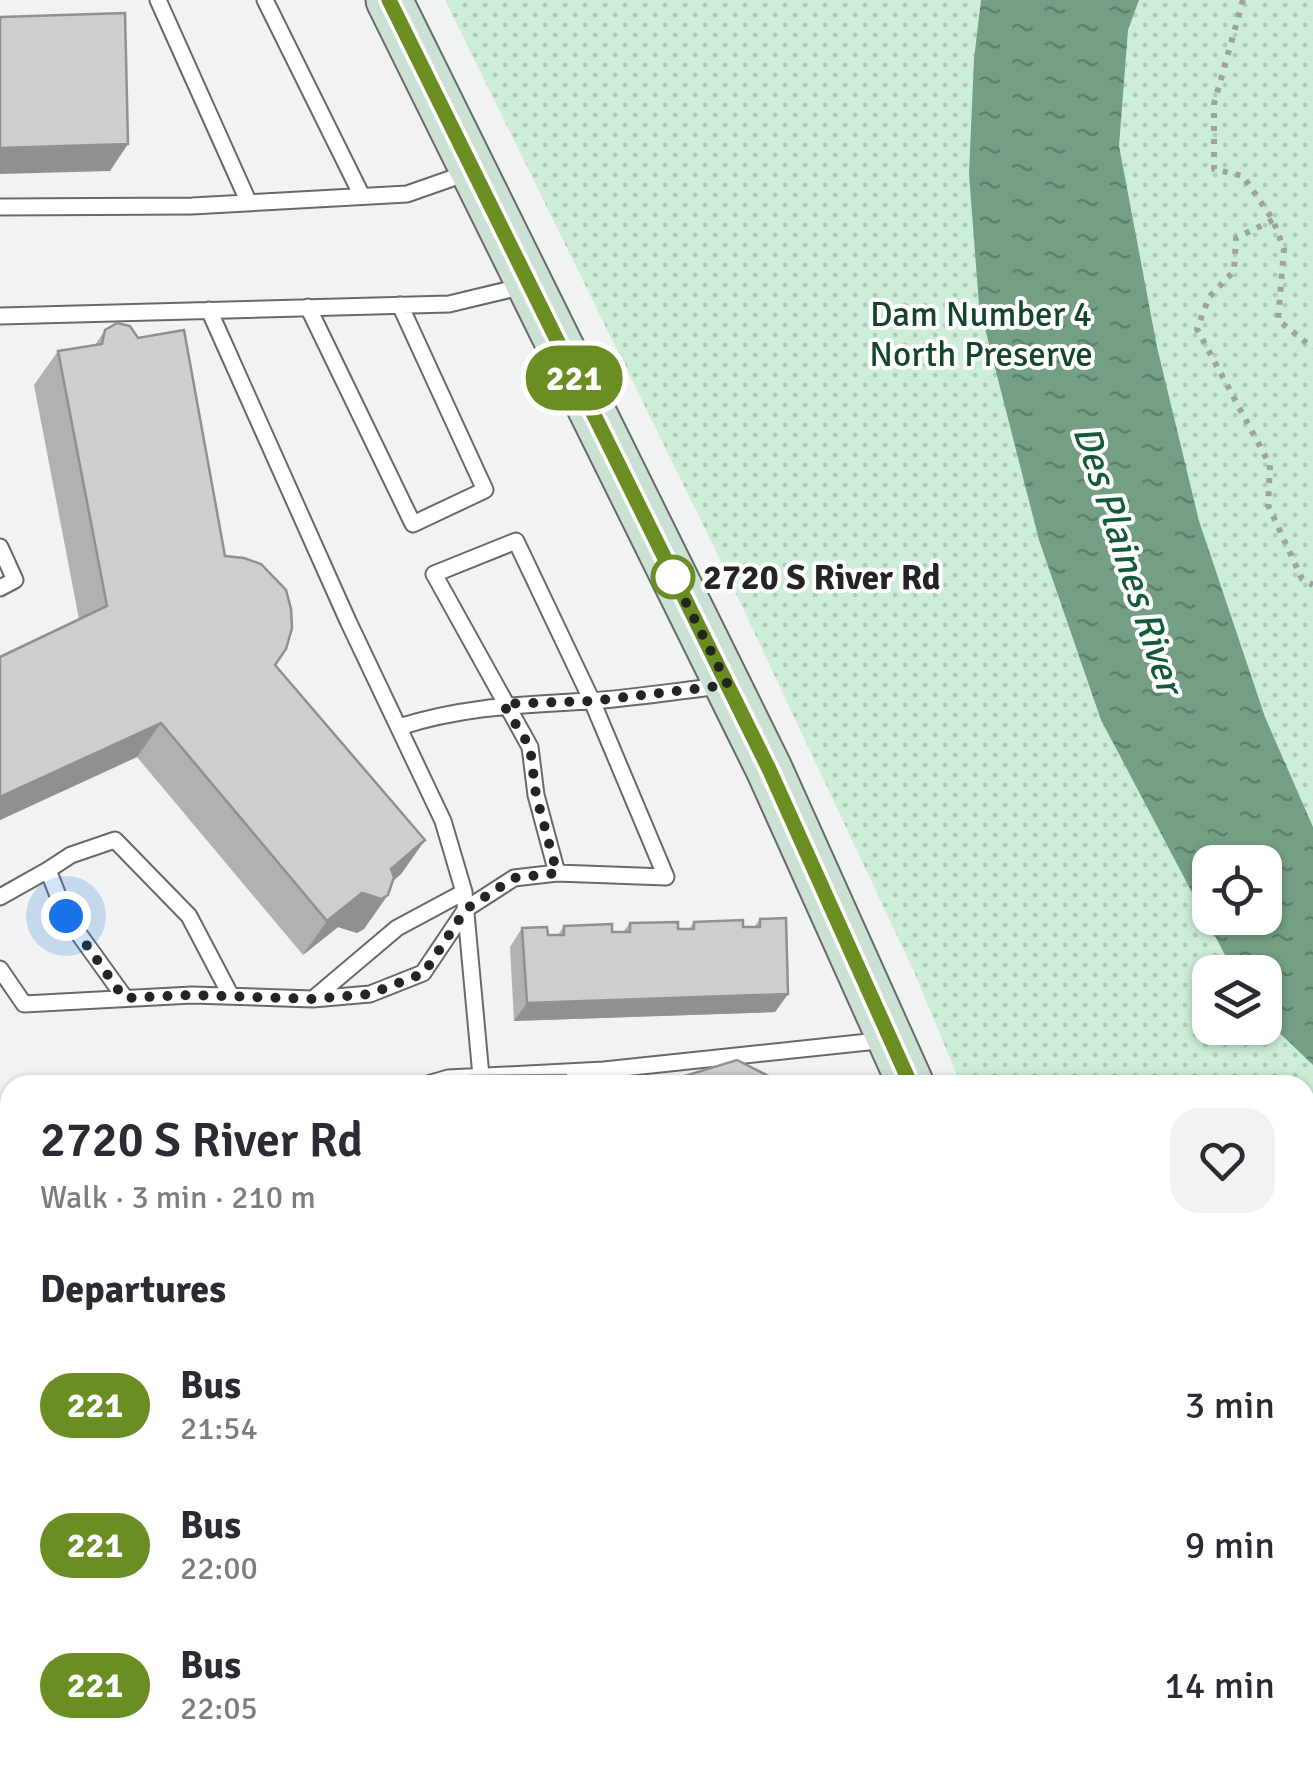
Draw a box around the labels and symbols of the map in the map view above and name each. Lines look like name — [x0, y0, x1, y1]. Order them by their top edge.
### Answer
park label: Dam Number 4 North Preserve — [869, 293, 1093, 376]
line badge: 221 — [516, 346, 632, 410]
water label: Des Plaines River — [1063, 419, 1195, 703]
marker: 2720 S River Rd — [652, 556, 694, 598]
place label: 2720 S River Rd — [703, 556, 941, 599]
your location — [41, 891, 91, 941]

